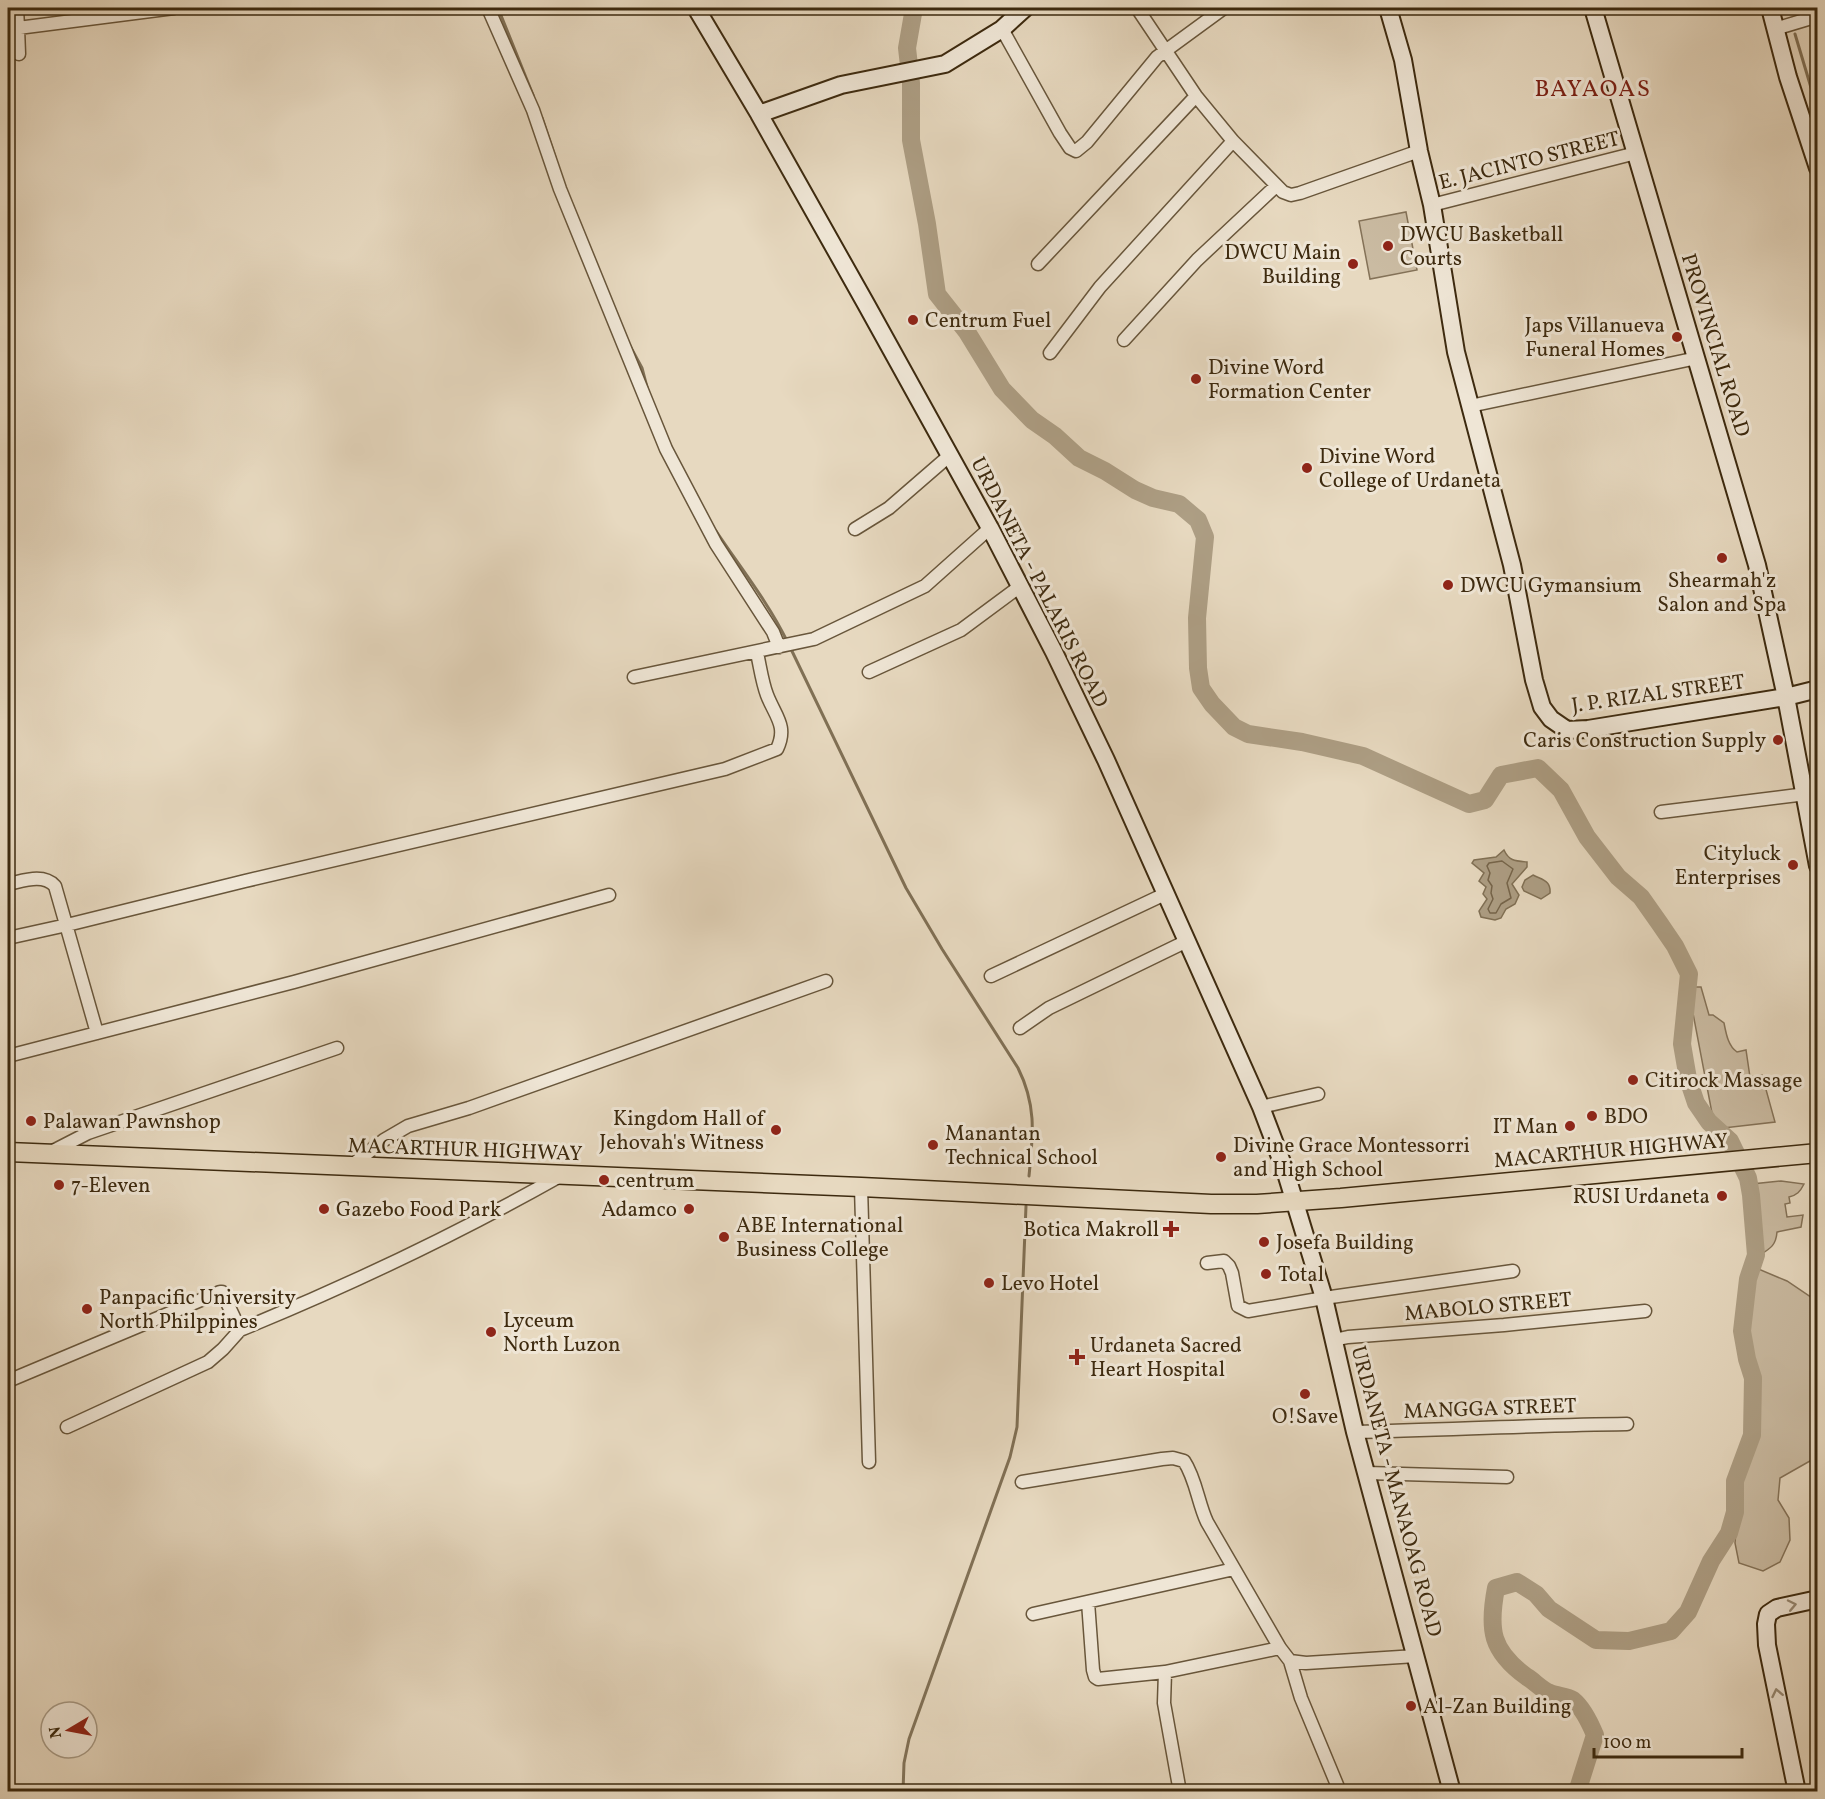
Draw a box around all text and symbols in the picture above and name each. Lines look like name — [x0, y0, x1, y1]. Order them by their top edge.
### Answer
district label: BAYAOAS — [1535, 73, 1651, 107]
street label: E. JACINTO STREET — [1436, 125, 1623, 198]
place label: DWCU Basketball Courts — [1400, 221, 1563, 274]
place label: DWCU Main Building — [1224, 239, 1341, 292]
marker: DWCU Basketball Courts — [1381, 239, 1395, 253]
street label: PROVINCIAL ROAD — [1673, 250, 1756, 441]
marker: DWCU Main Building — [1346, 257, 1360, 271]
place label: Centrum Fuel — [925, 307, 1051, 336]
place label: Japs Villanueva Funeral Homes — [1525, 312, 1665, 365]
marker: Centrum Fuel — [906, 313, 920, 327]
marker: Japs Villanueva Funeral Homes — [1670, 330, 1684, 344]
place label: Divine Word Formation Center — [1208, 354, 1371, 407]
marker: Divine Word Formation Center — [1189, 372, 1203, 386]
place label: Divine Word College of Urdaneta — [1319, 443, 1501, 496]
street label: URDANETA - PALARIS ROAD — [963, 452, 1115, 713]
marker: Divine Word College of Urdaneta — [1300, 461, 1314, 475]
marker: Shearmah'z Salon and Spa — [1715, 551, 1729, 565]
place label: Shearmah'z Salon and Spa — [1657, 567, 1787, 620]
place label: DWCU Gymansium — [1460, 572, 1642, 601]
marker: DWCU Gymansium — [1441, 578, 1455, 592]
street label: J. P. RIZAL STREET — [1570, 668, 1747, 721]
place label: Caris Construction Supply — [1523, 727, 1767, 756]
marker: Caris Construction Supply — [1771, 733, 1785, 747]
place label: Cityluck Enterprises — [1675, 840, 1782, 893]
marker: Cityluck Enterprises — [1786, 858, 1800, 872]
place label: Citirock Massage — [1645, 1067, 1802, 1096]
marker: Citirock Massage — [1626, 1073, 1640, 1087]
place label: BDO — [1604, 1103, 1648, 1132]
place label: Kingdom Hall of Jehovah's Witness — [599, 1105, 766, 1158]
place label: Palawan Pawnshop — [43, 1108, 221, 1137]
marker: BDO — [1585, 1109, 1599, 1123]
place label: IT Man — [1493, 1113, 1558, 1142]
marker: Palawan Pawnshop — [24, 1114, 38, 1128]
marker: IT Man — [1563, 1119, 1577, 1133]
place label: Manantan Technical School — [945, 1120, 1098, 1173]
marker: Kingdom Hall of Jehovah's Witness — [769, 1123, 783, 1137]
street label: MACARTHUR HIGHWAY — [1493, 1127, 1729, 1176]
street label: MACARTHUR HIGHWAY — [347, 1132, 583, 1169]
place label: Divine Grace Montessorri and High School — [1233, 1132, 1470, 1185]
marker: Manantan Technical School — [926, 1138, 940, 1152]
marker: Divine Grace Montessorri and High School — [1214, 1150, 1228, 1164]
place label: centrum — [616, 1167, 694, 1196]
place label: 7-Eleven — [71, 1172, 151, 1201]
marker: centrum — [597, 1173, 611, 1187]
marker: 7-Eleven — [52, 1178, 66, 1192]
place label: RUSI Urdaneta — [1573, 1183, 1710, 1212]
marker: RUSI Urdaneta — [1715, 1189, 1729, 1203]
place label: Gazebo Food Park — [336, 1196, 502, 1225]
place label: Adamco — [601, 1196, 677, 1225]
marker: Gazebo Food Park — [317, 1202, 331, 1216]
marker: Adamco — [682, 1202, 696, 1216]
place label: ABE International Business College — [736, 1212, 903, 1265]
place label: Botica Makroll — [1023, 1216, 1159, 1245]
marker: Botica Makroll — [1164, 1222, 1178, 1236]
place label: Josefa Building — [1276, 1229, 1414, 1258]
marker: ABE International Business College — [717, 1230, 731, 1244]
marker: Josefa Building — [1257, 1235, 1271, 1249]
place label: Total — [1278, 1261, 1324, 1290]
marker: Total — [1259, 1267, 1273, 1281]
place label: Levo Hotel — [1001, 1270, 1099, 1299]
marker: Levo Hotel — [982, 1276, 996, 1290]
place label: Panpacific University North Philppines — [99, 1284, 296, 1337]
street label: MABOLO STREET — [1403, 1286, 1573, 1329]
marker: Panpacific University North Philppines — [80, 1302, 94, 1316]
place label: Lyceum North Luzon — [503, 1307, 620, 1360]
marker: Lyceum North Luzon — [484, 1325, 498, 1339]
place label: Urdaneta Sacred Heart Hospital — [1090, 1332, 1242, 1385]
street label: URDANETA - MANAOAG ROAD — [1343, 1343, 1448, 1640]
marker: Urdaneta Sacred Heart Hospital — [1068, 1348, 1086, 1366]
marker: O!Save — [1298, 1387, 1312, 1401]
street label: MANGGA STREET — [1403, 1392, 1577, 1427]
place label: O!Save — [1272, 1403, 1338, 1432]
one-way arrow — [1787, 1599, 1797, 1612]
one-way arrow — [1771, 1688, 1784, 1698]
place label: Al-Zan Building — [1423, 1693, 1571, 1722]
marker: Al-Zan Building — [1404, 1699, 1418, 1713]
north arrow — [39, 1700, 99, 1760]
scale bar — [1594, 1721, 1742, 1759]
text: N — [44, 1724, 68, 1740]
text: 100 m — [1603, 1731, 1652, 1756]

